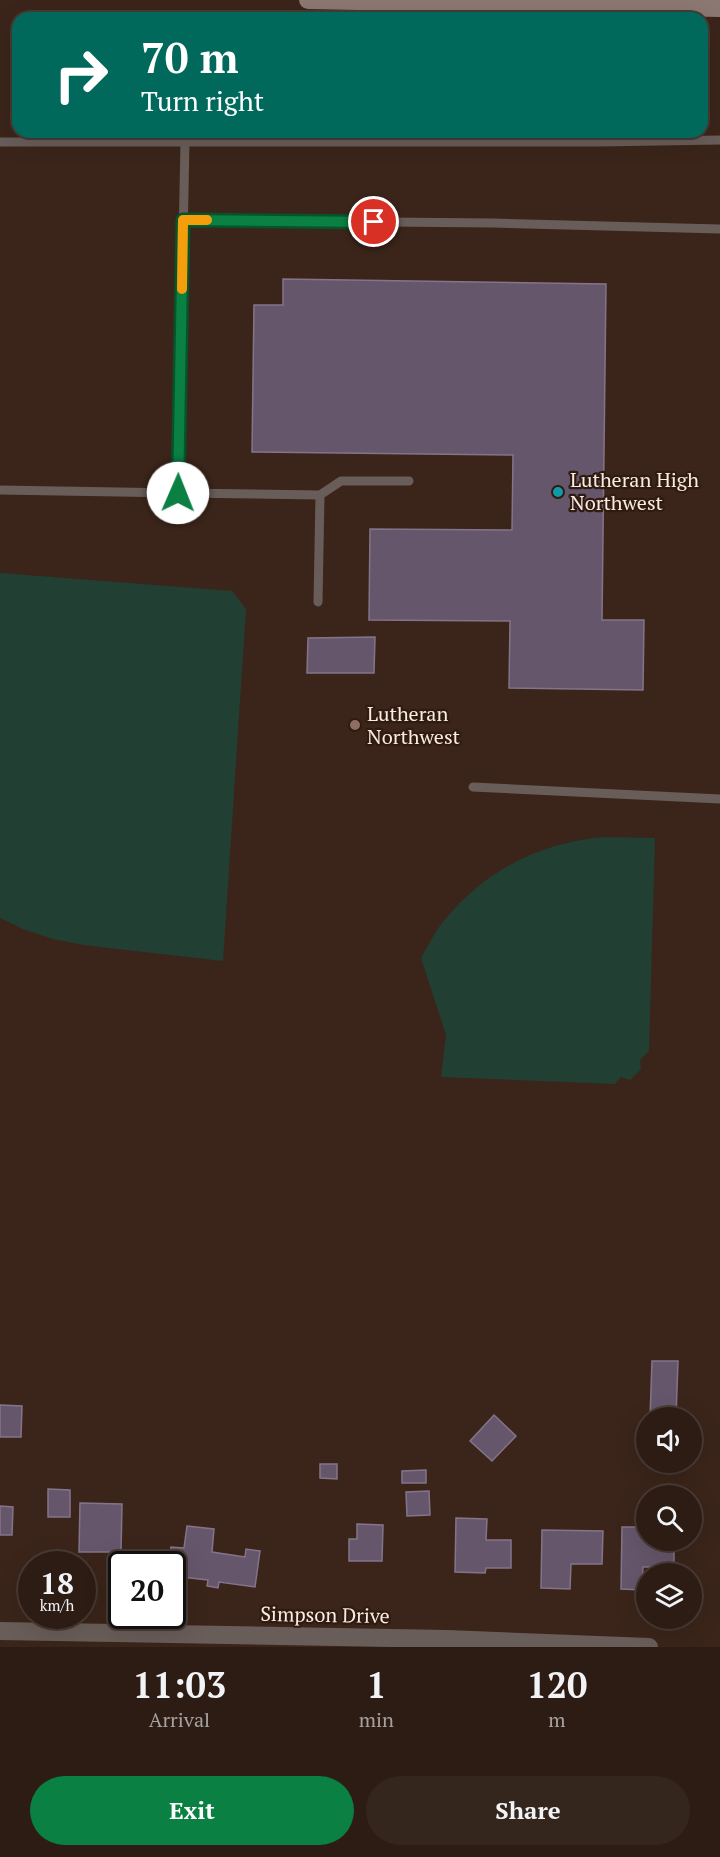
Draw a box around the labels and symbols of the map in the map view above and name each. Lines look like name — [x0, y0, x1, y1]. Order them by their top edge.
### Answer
pin — [348, 196, 399, 247]
position arrow — [146, 461, 210, 525]
place label: Lutheran High Northwest — [570, 466, 699, 516]
marker: Lutheran High Northwest — [551, 485, 565, 499]
place label: Lutheran Northwest — [367, 700, 461, 750]
marker: Lutheran Northwest — [348, 718, 362, 732]
speed limit sign: 20 — [108, 1551, 186, 1629]
street label: Simpson Drive — [260, 1600, 390, 1629]

